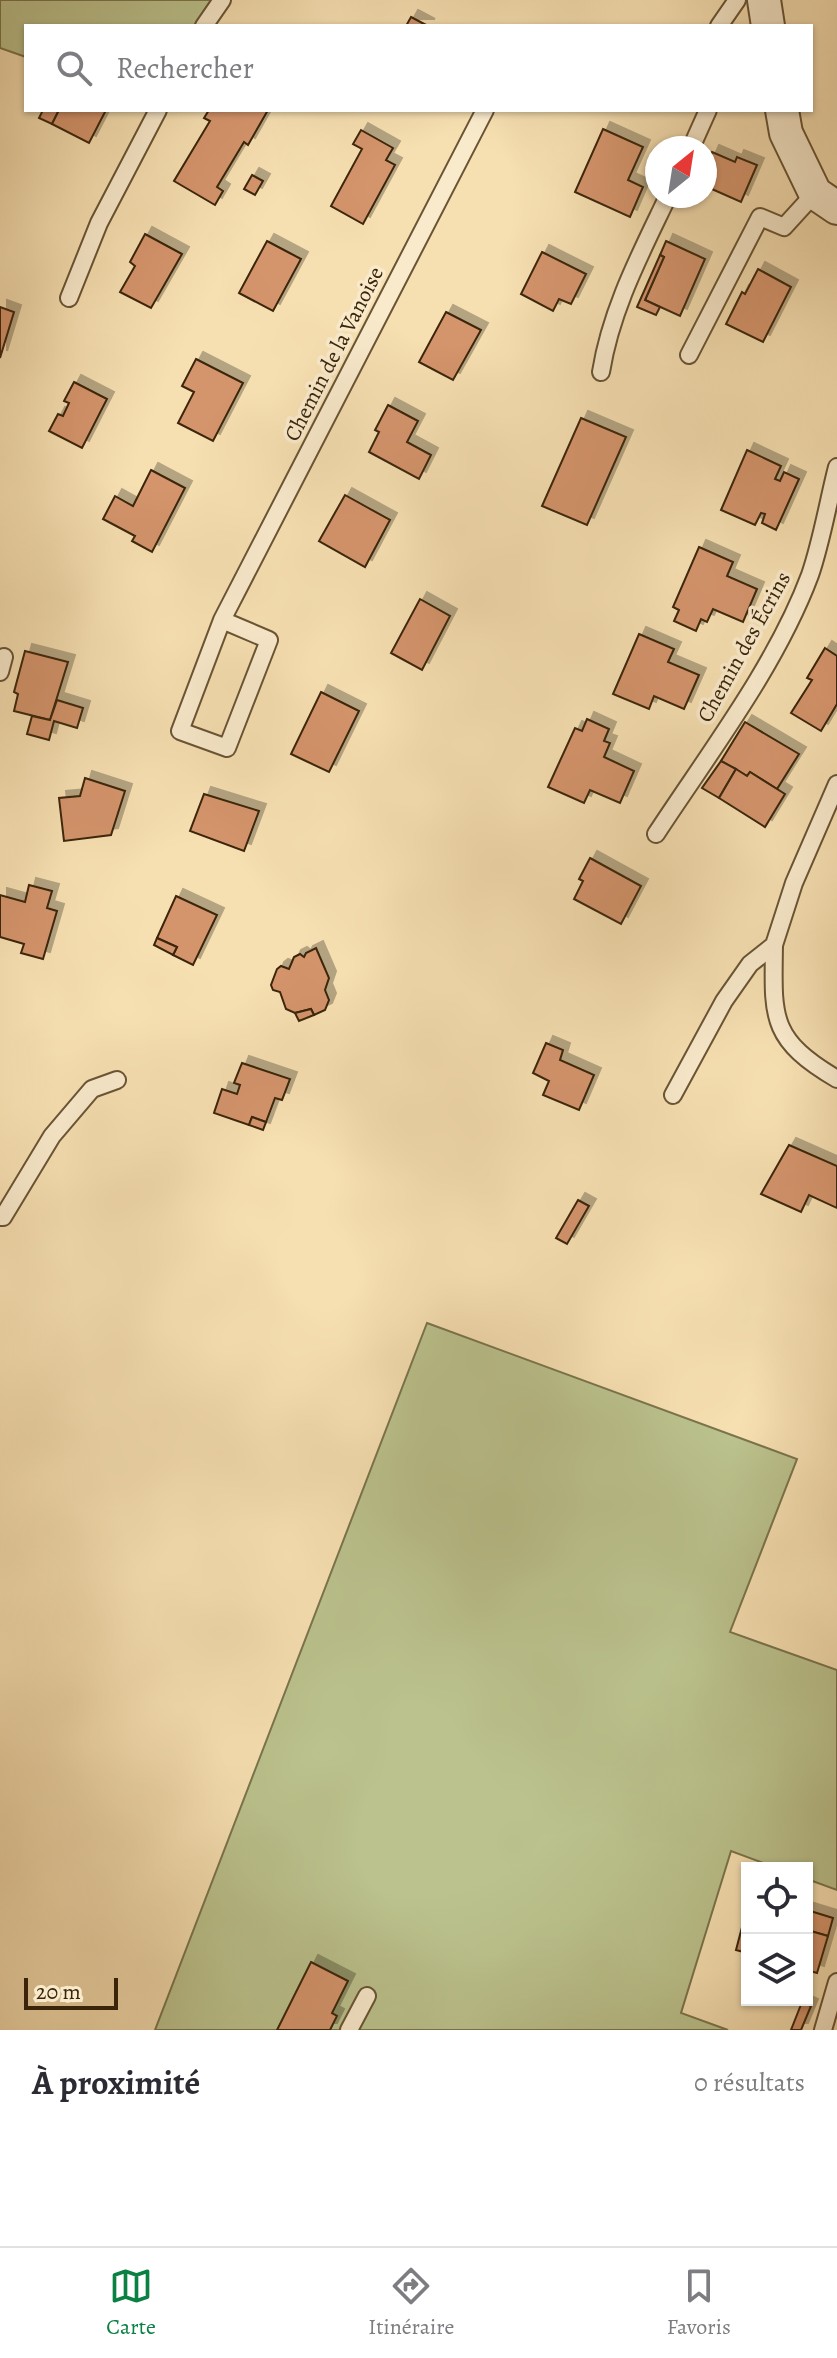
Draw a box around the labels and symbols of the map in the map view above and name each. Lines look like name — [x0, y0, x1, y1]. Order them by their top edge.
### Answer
north arrow — [645, 136, 717, 208]
street label: Chemin de la Vanoise — [277, 262, 391, 446]
street label: Chemin des Écrins — [690, 566, 798, 728]
scale bar — [24, 1974, 118, 2010]

